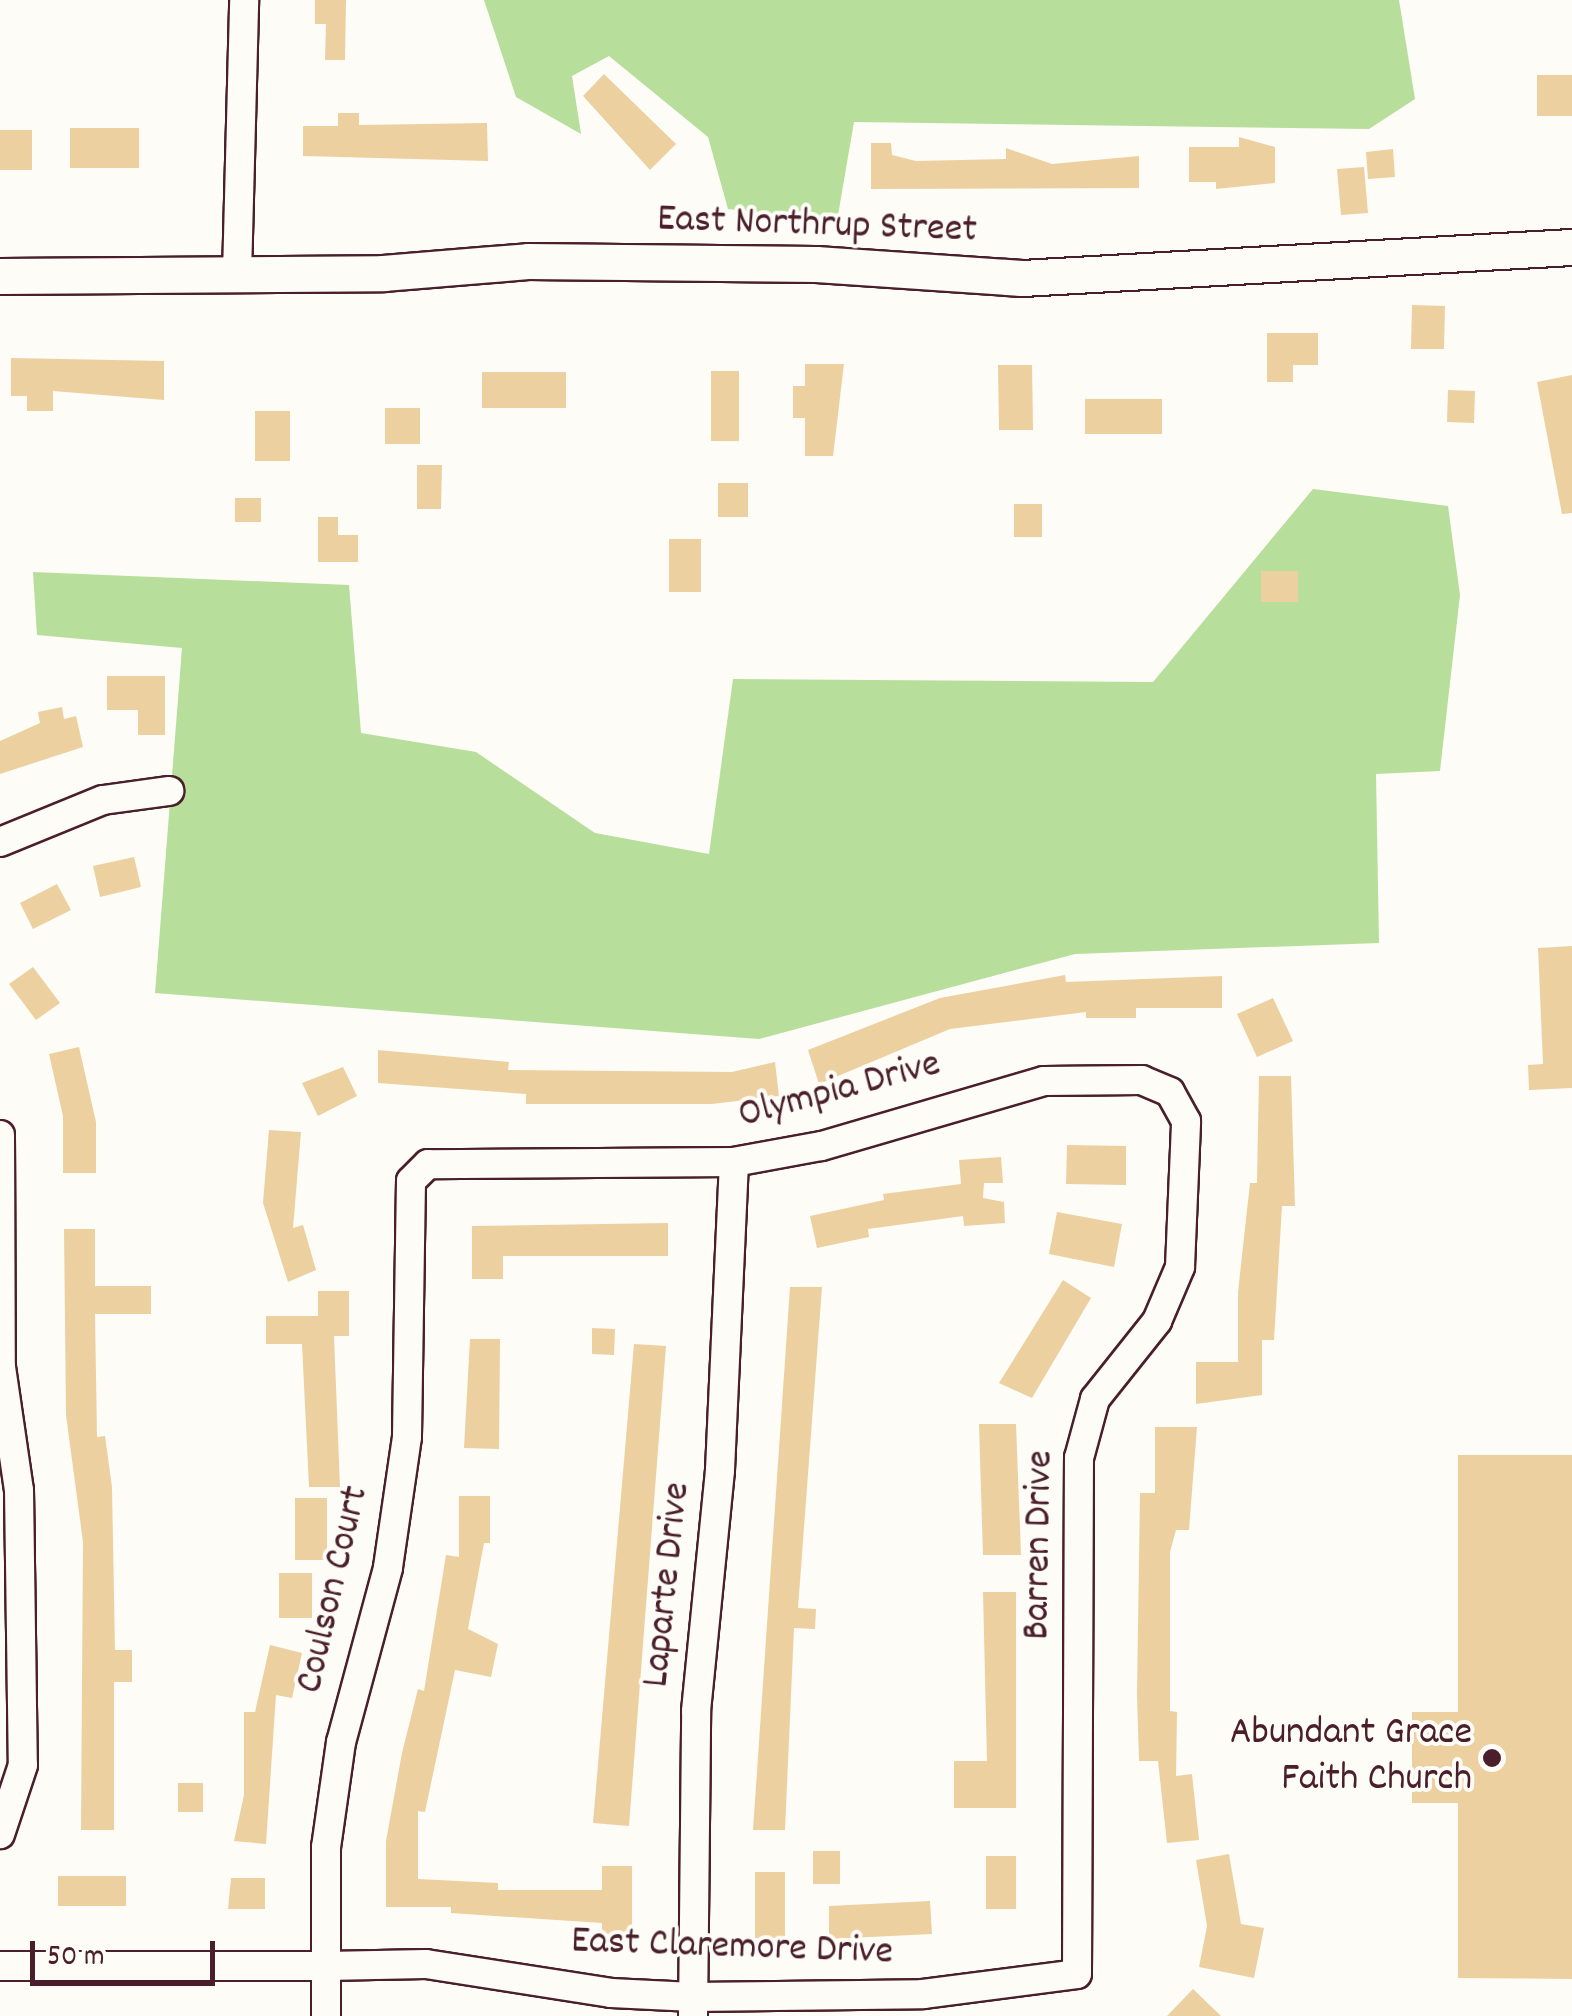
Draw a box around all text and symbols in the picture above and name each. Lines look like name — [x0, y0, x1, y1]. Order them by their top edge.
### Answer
street label: East Northrup Street — [656, 197, 978, 257]
street label: Olympia Drive — [734, 1042, 946, 1142]
street label: Barren Drive — [1015, 1450, 1067, 1640]
street label: Laparte Drive — [634, 1480, 704, 1690]
street label: Coulson Court — [288, 1482, 382, 1698]
place label: Abundant Grace Faith Church — [1230, 1711, 1472, 1805]
marker: Abundant Grace Faith Church — [1481, 1747, 1503, 1769]
street label: East Claremore Drive — [570, 1919, 894, 1979]
scale bar — [35, 1921, 220, 1983]
text: 50 m — [47, 1937, 105, 1980]

